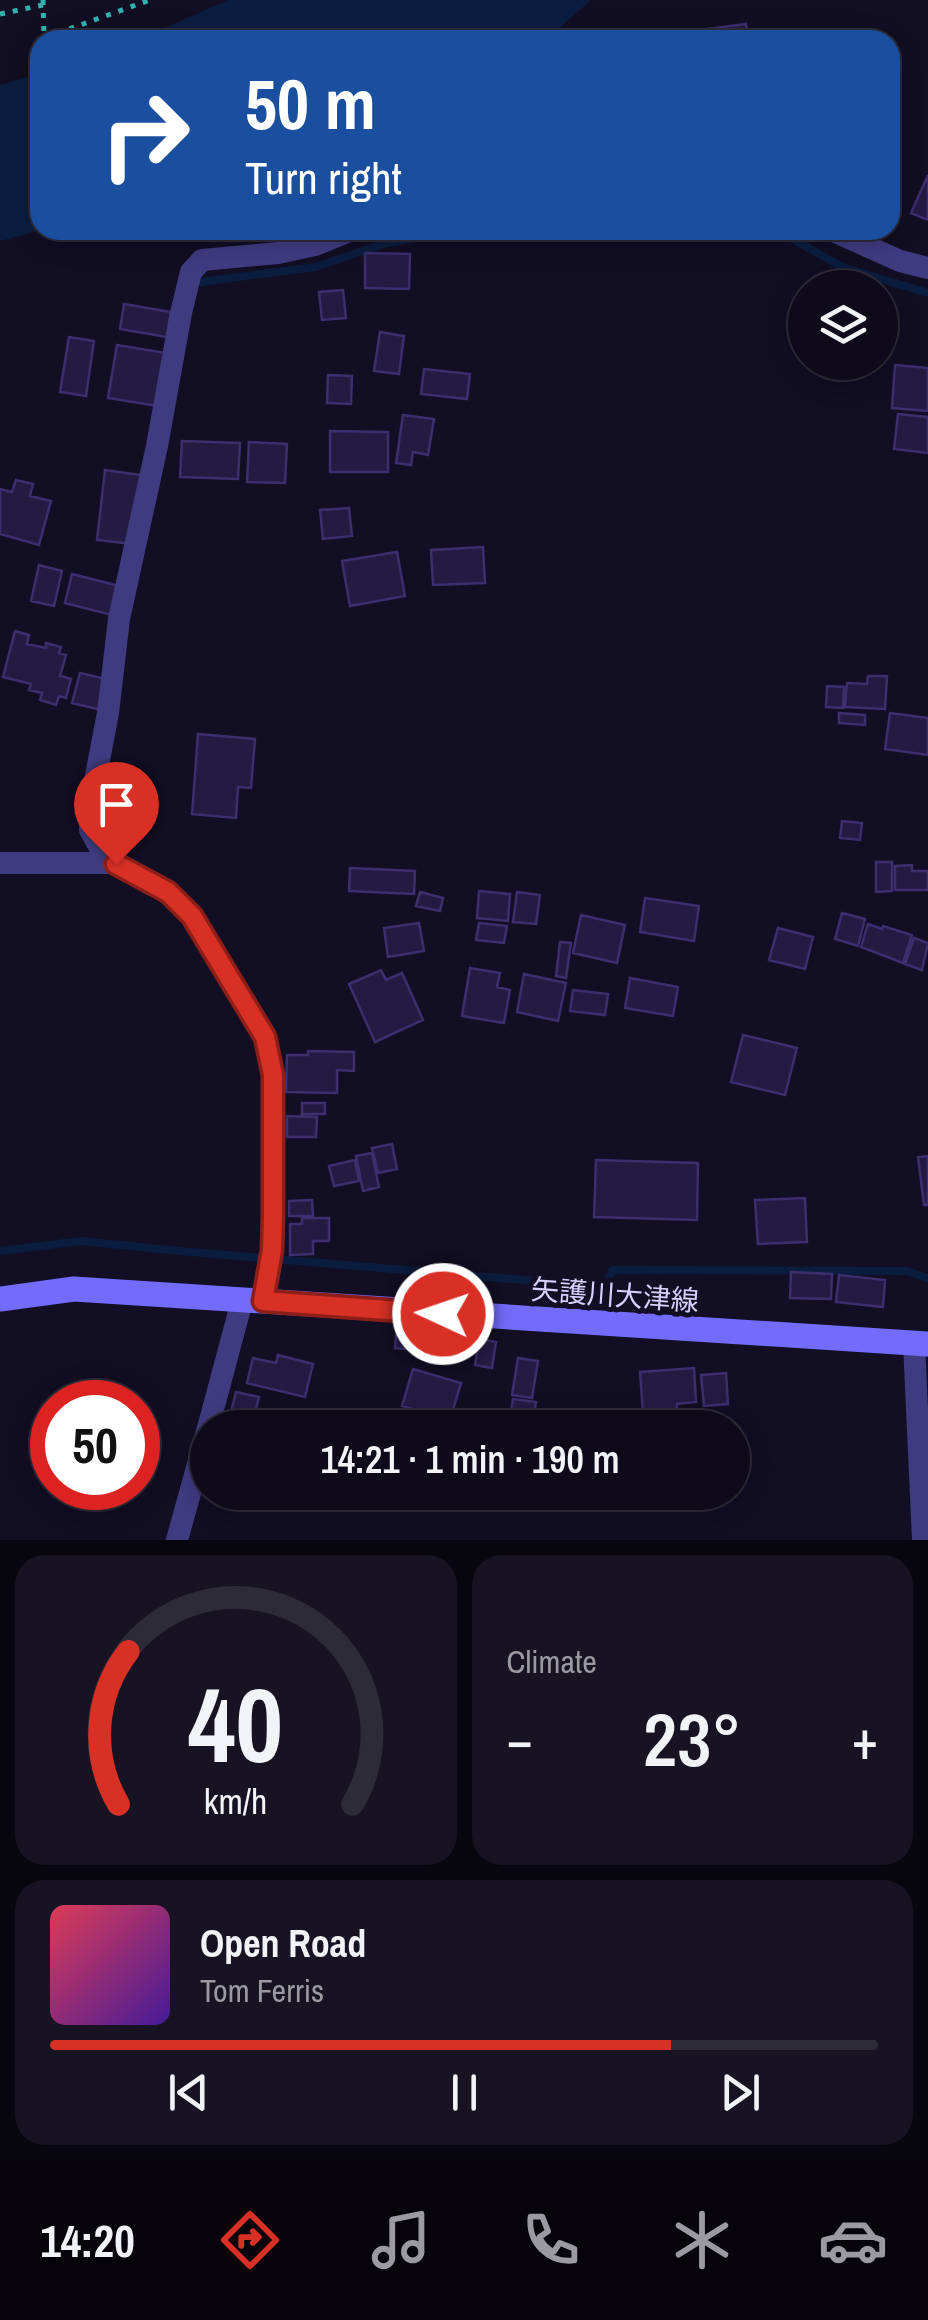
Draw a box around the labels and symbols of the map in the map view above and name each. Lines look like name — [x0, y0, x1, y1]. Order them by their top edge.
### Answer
pin — [74, 762, 159, 865]
position arrow — [391, 1262, 495, 1366]
street label: 矢護川大津線 — [530, 1270, 700, 1320]
speed limit sign: 50 — [30, 1380, 160, 1510]

